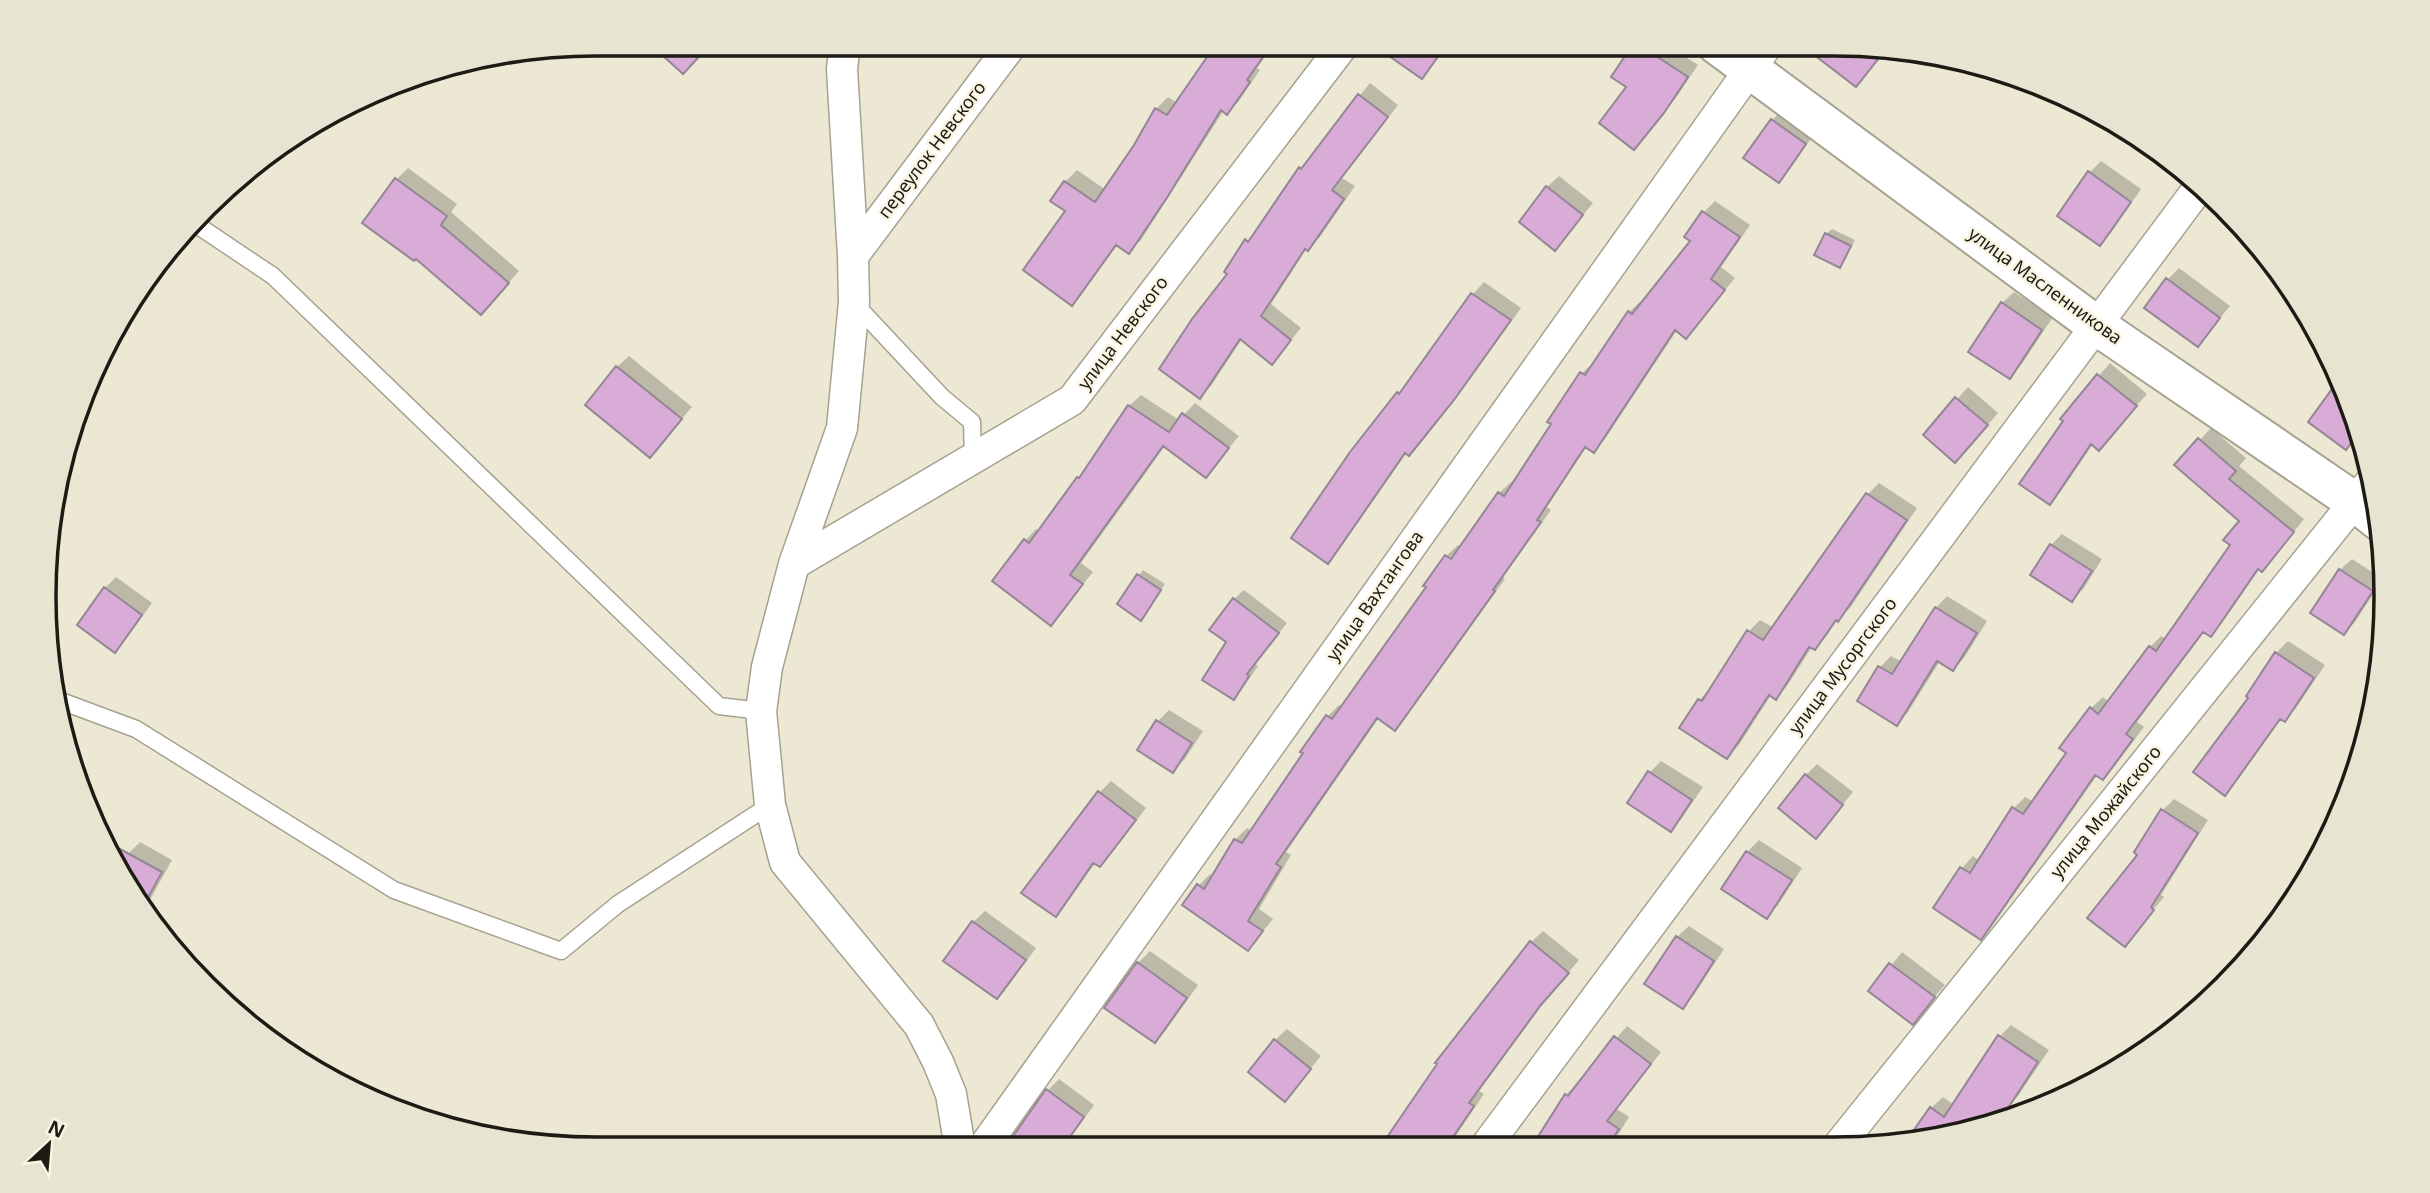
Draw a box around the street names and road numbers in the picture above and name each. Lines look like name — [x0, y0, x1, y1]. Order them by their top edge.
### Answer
street label: переулок Невского — [872, 76, 991, 223]
street label: улица Масленникова — [1964, 221, 2127, 349]
street label: улица Невского — [1072, 271, 1173, 394]
street label: улица Вахтангова — [1320, 525, 1428, 665]
street label: улица Мусоргского — [1783, 592, 1902, 739]
street label: улица Можайского — [2044, 740, 2166, 883]

